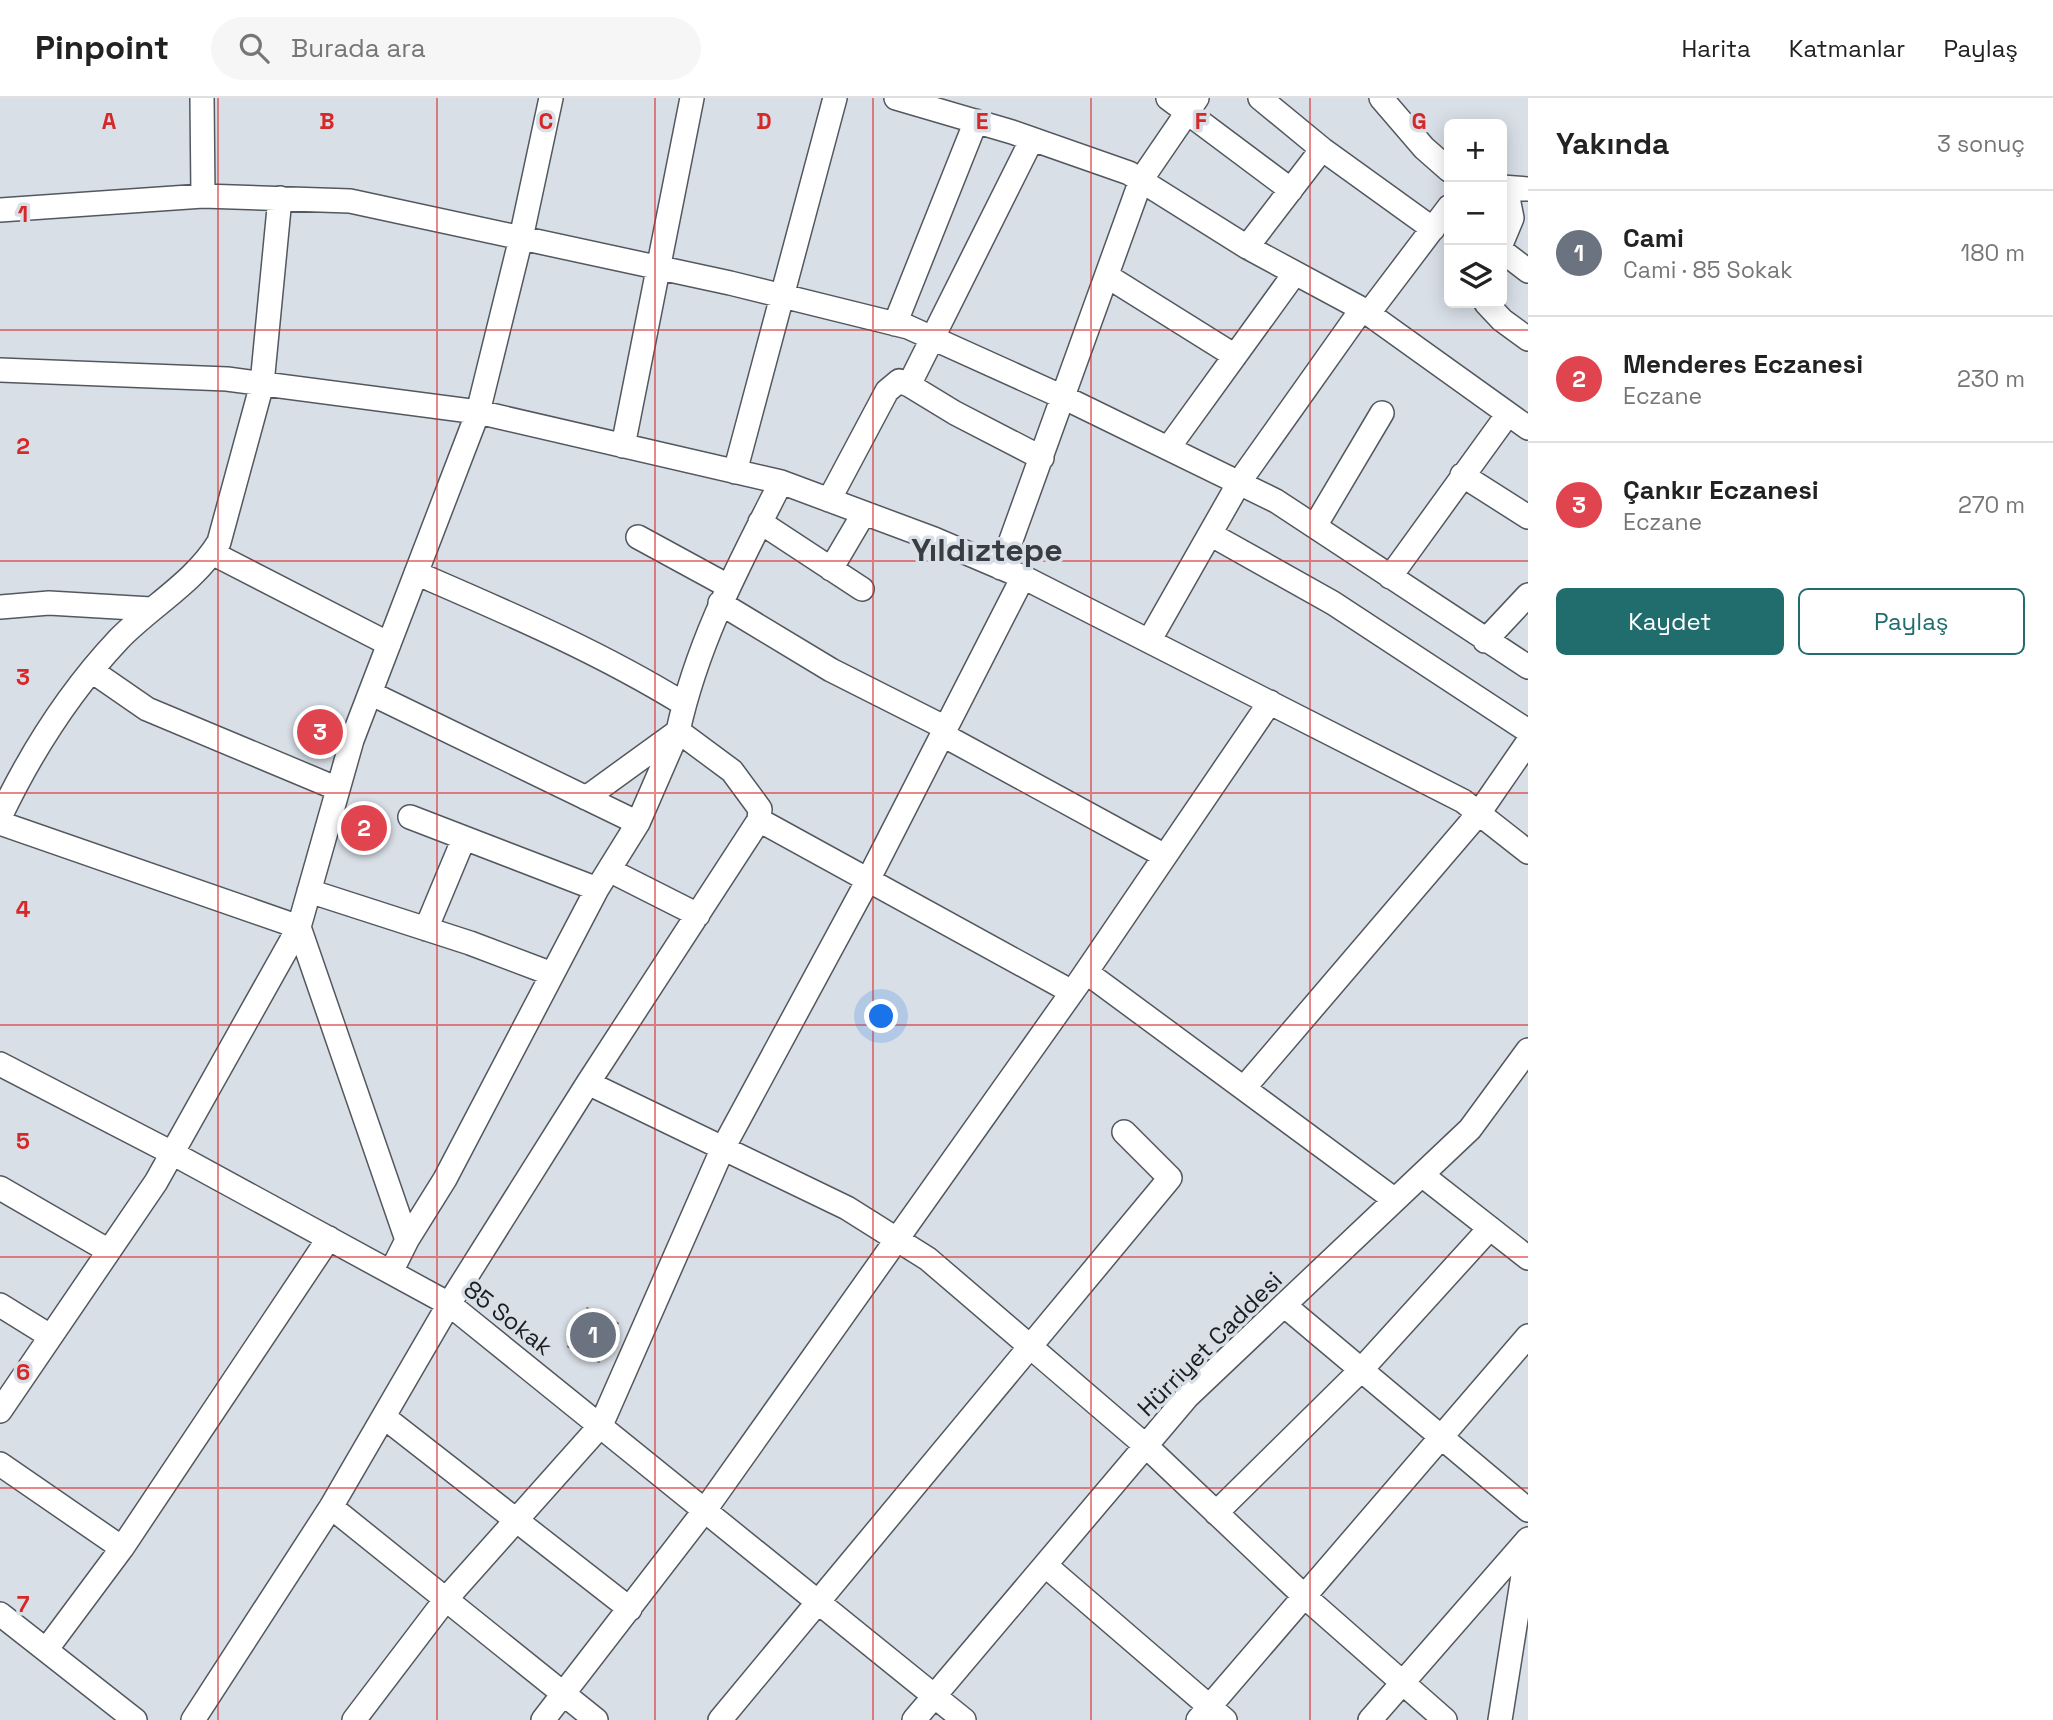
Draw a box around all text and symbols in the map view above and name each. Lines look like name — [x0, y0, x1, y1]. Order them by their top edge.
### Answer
search box — [211, 17, 701, 80]
text: Pinpoint — [35, 27, 169, 69]
icon: search — [235, 29, 273, 67]
text: Burada ara — [291, 31, 426, 65]
text: Harita — [1682, 33, 1751, 64]
text: Katmanlar — [1789, 33, 1905, 64]
text: Paylaş — [1943, 33, 2018, 64]
text: A — [102, 106, 117, 136]
text: B — [319, 106, 335, 136]
text: C — [539, 106, 553, 136]
text: D — [756, 106, 772, 136]
text: E — [976, 106, 988, 136]
text: F — [1195, 106, 1207, 136]
text: G — [1411, 106, 1427, 136]
map controls — [1444, 119, 1507, 308]
button: + — [1444, 119, 1507, 182]
text: Yakında — [1556, 124, 1669, 163]
text: 3 sonuç — [1937, 129, 2025, 159]
button: − — [1444, 182, 1507, 245]
text: 1 — [18, 199, 28, 229]
text: Cami — [1623, 221, 1684, 255]
text: 1 — [1574, 238, 1584, 268]
text: 180 m — [1961, 238, 2025, 268]
button: layers — [1444, 245, 1507, 308]
text: Cami · 85 Sokak — [1623, 255, 1793, 285]
text: Menderes Eczanesi — [1623, 347, 1863, 381]
text: 2 — [1572, 364, 1586, 394]
text: 230 m — [1957, 364, 2025, 394]
text: Eczane — [1623, 381, 1702, 411]
text: 2 — [16, 431, 30, 461]
text: Çankır Eczanesi — [1623, 473, 1819, 507]
text: 3 — [1572, 490, 1586, 520]
text: 270 m — [1958, 490, 2025, 520]
text: Eczane — [1623, 507, 1702, 537]
district label: Yıldıztepe — [911, 530, 1063, 570]
button: Kaydet — [1556, 588, 1784, 655]
button: Paylaş — [1798, 588, 2025, 655]
text: 3 — [16, 662, 30, 692]
pin: 3 — [297, 706, 343, 758]
pin: 2 — [341, 802, 387, 854]
text: 4 — [16, 894, 31, 924]
your location — [864, 999, 898, 1033]
text: 5 — [16, 1126, 30, 1156]
street label: Hürriyet Caddesi — [1131, 1265, 1289, 1423]
street label: 85 Sokak — [458, 1273, 559, 1362]
pin: 1 — [570, 1309, 616, 1361]
text: 6 — [16, 1357, 30, 1387]
text: 7 — [17, 1589, 30, 1619]

